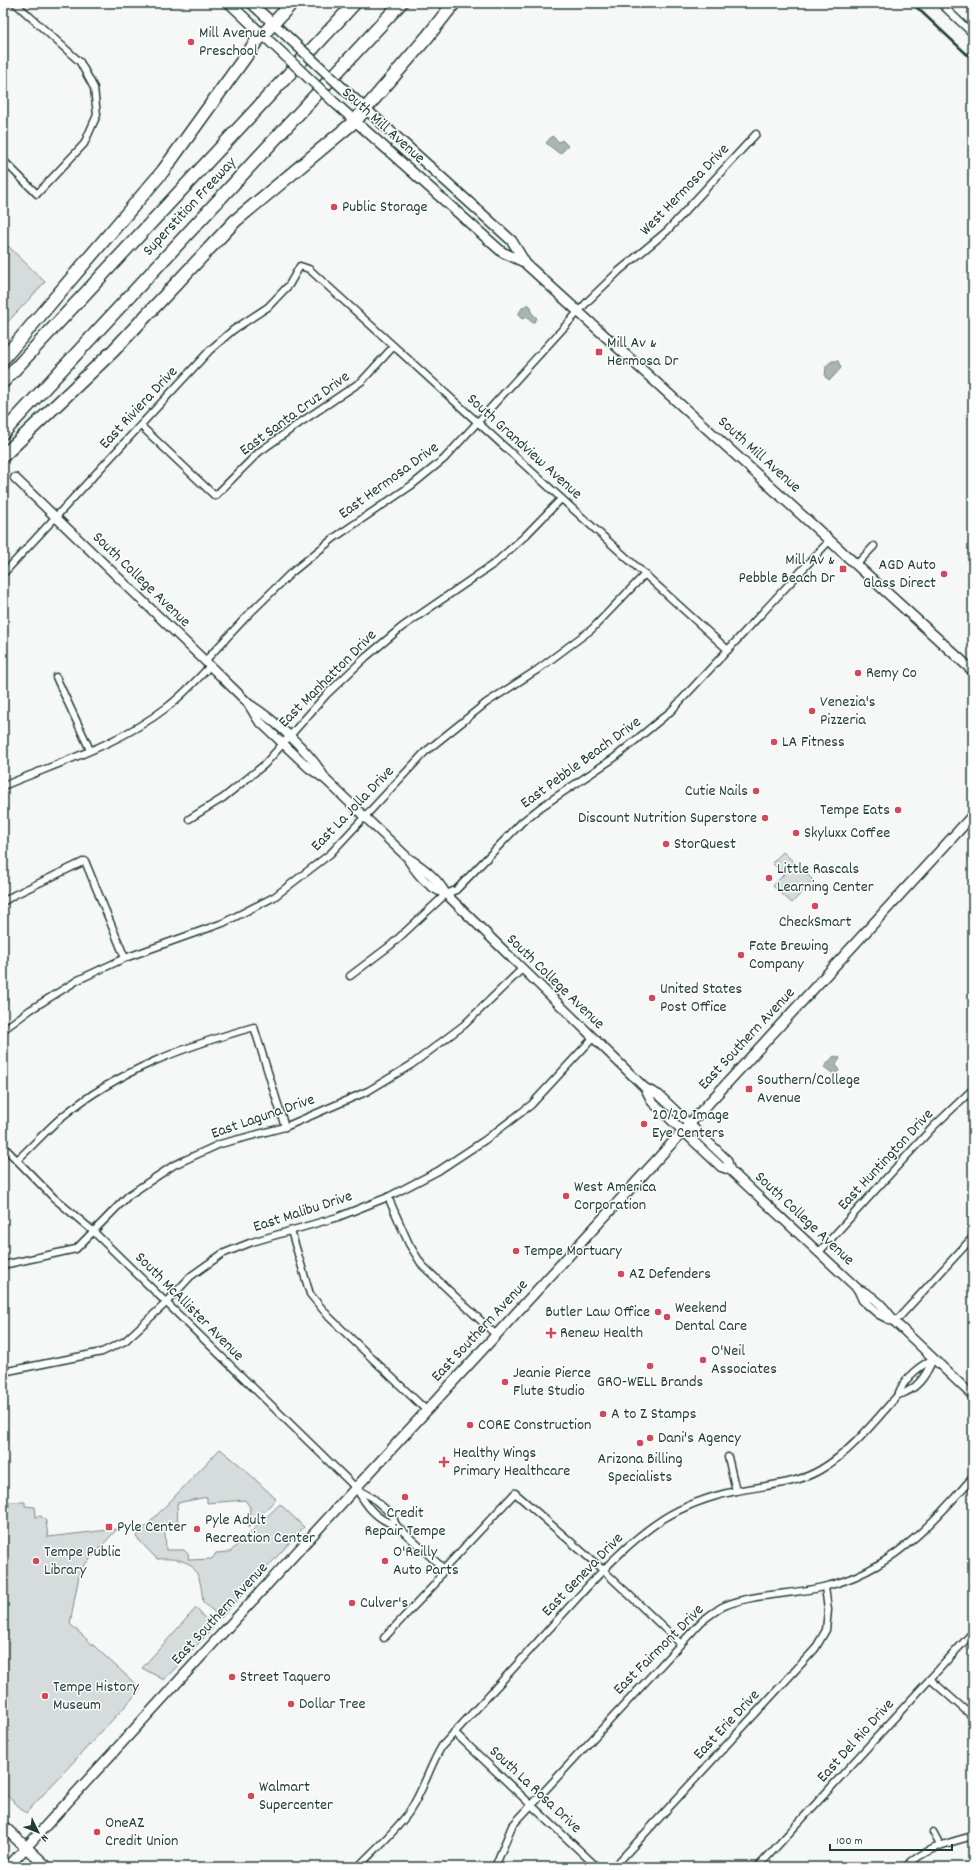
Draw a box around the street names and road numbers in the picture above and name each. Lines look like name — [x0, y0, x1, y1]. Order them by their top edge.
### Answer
street label: South Mill Avenue — [336, 82, 430, 170]
street label: West Hermosa Drive — [635, 139, 735, 241]
street label: Superstition Freeway — [138, 152, 243, 262]
street label: East Riviera Drive — [94, 361, 184, 455]
street label: East Santa Cruz Drive — [235, 366, 355, 462]
street label: South Grandview Avenue — [461, 389, 587, 505]
street label: South Mill Avenue — [712, 411, 806, 499]
street label: East Hermosa Drive — [334, 437, 444, 525]
street label: South College Avenue — [87, 527, 195, 633]
street label: East Manhatton Drive — [274, 625, 382, 733]
street label: East Pebble Beach Drive — [516, 711, 646, 815]
street label: East La Jolla Drive — [306, 761, 400, 857]
street label: South College Avenue — [501, 929, 609, 1035]
street label: East Southern Avenue — [693, 982, 801, 1096]
street label: East Laguna Drive — [208, 1088, 318, 1146]
street label: East Huntington Drive — [833, 1104, 939, 1216]
street label: South College Avenue — [749, 1167, 859, 1271]
street label: East Malibu Drive — [250, 1185, 356, 1239]
street label: South McAllister Avenue — [129, 1247, 249, 1367]
street label: East Southern Avenue — [426, 1274, 534, 1388]
street label: East Geneva Drive — [537, 1528, 629, 1622]
street label: East Southern Avenue — [166, 1557, 274, 1671]
street label: East Fairmont Drive — [608, 1599, 710, 1701]
street label: East Erie Drive — [688, 1685, 766, 1765]
street label: East Del Rio Drive — [812, 1694, 900, 1788]
street label: South La Rosa Drive — [484, 1741, 586, 1839]

